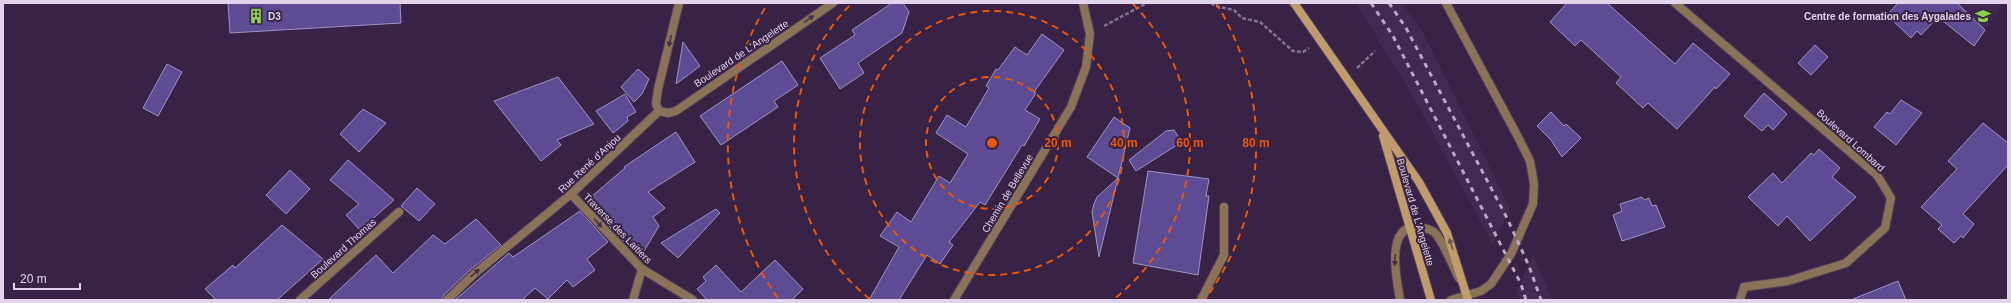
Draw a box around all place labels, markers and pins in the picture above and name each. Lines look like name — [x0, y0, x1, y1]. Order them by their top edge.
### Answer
building icon: D3 — [247, 7, 265, 25]
school or university icon: Centre de formation des Aygalades — [1974, 7, 1992, 25]
place label: D3 — [268, 11, 281, 22]
place label: Centre de formation des Aygalades — [1804, 11, 1971, 22]
centre of rings — [985, 136, 999, 150]

